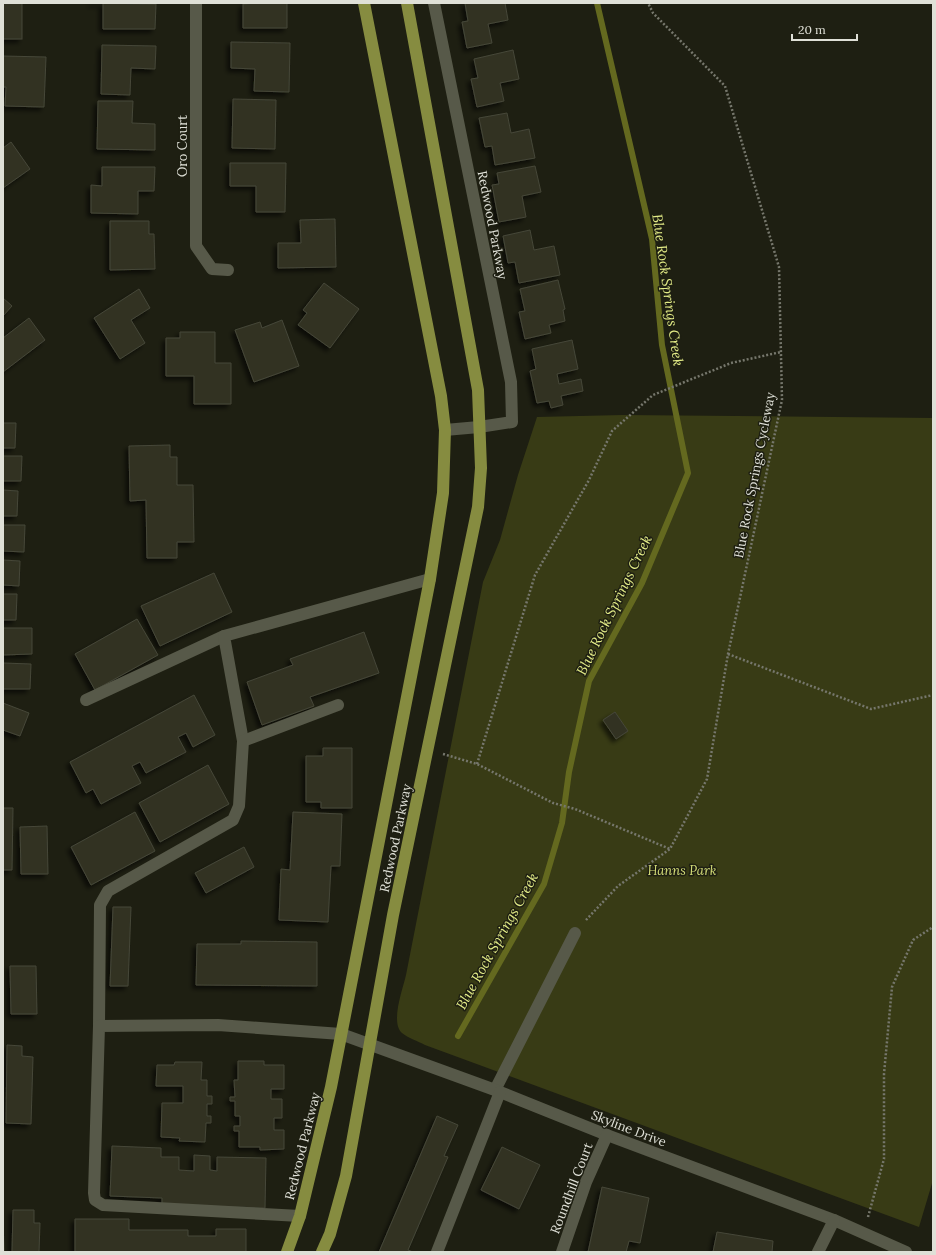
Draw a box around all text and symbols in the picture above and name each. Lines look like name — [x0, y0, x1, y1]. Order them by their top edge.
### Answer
scale bar — [792, 16, 857, 42]
text: 20 m — [798, 22, 826, 37]
street label: Oro Court — [174, 115, 191, 177]
street label: Redwood Parkway — [474, 169, 511, 281]
water label: Blue Rock Springs Creek — [648, 213, 688, 367]
street label: Blue Rock Springs Cycleway — [730, 391, 779, 559]
water label: Blue Rock Springs Creek — [572, 532, 656, 678]
street label: Redwood Parkway — [376, 782, 415, 894]
park label: Hanns Park — [647, 862, 717, 879]
water label: Blue Rock Springs Creek — [452, 870, 542, 1012]
street label: Redwood Parkway — [281, 1090, 324, 1202]
street label: Skyline Drive — [589, 1106, 669, 1151]
street label: Roundhill Court — [546, 1140, 597, 1236]

